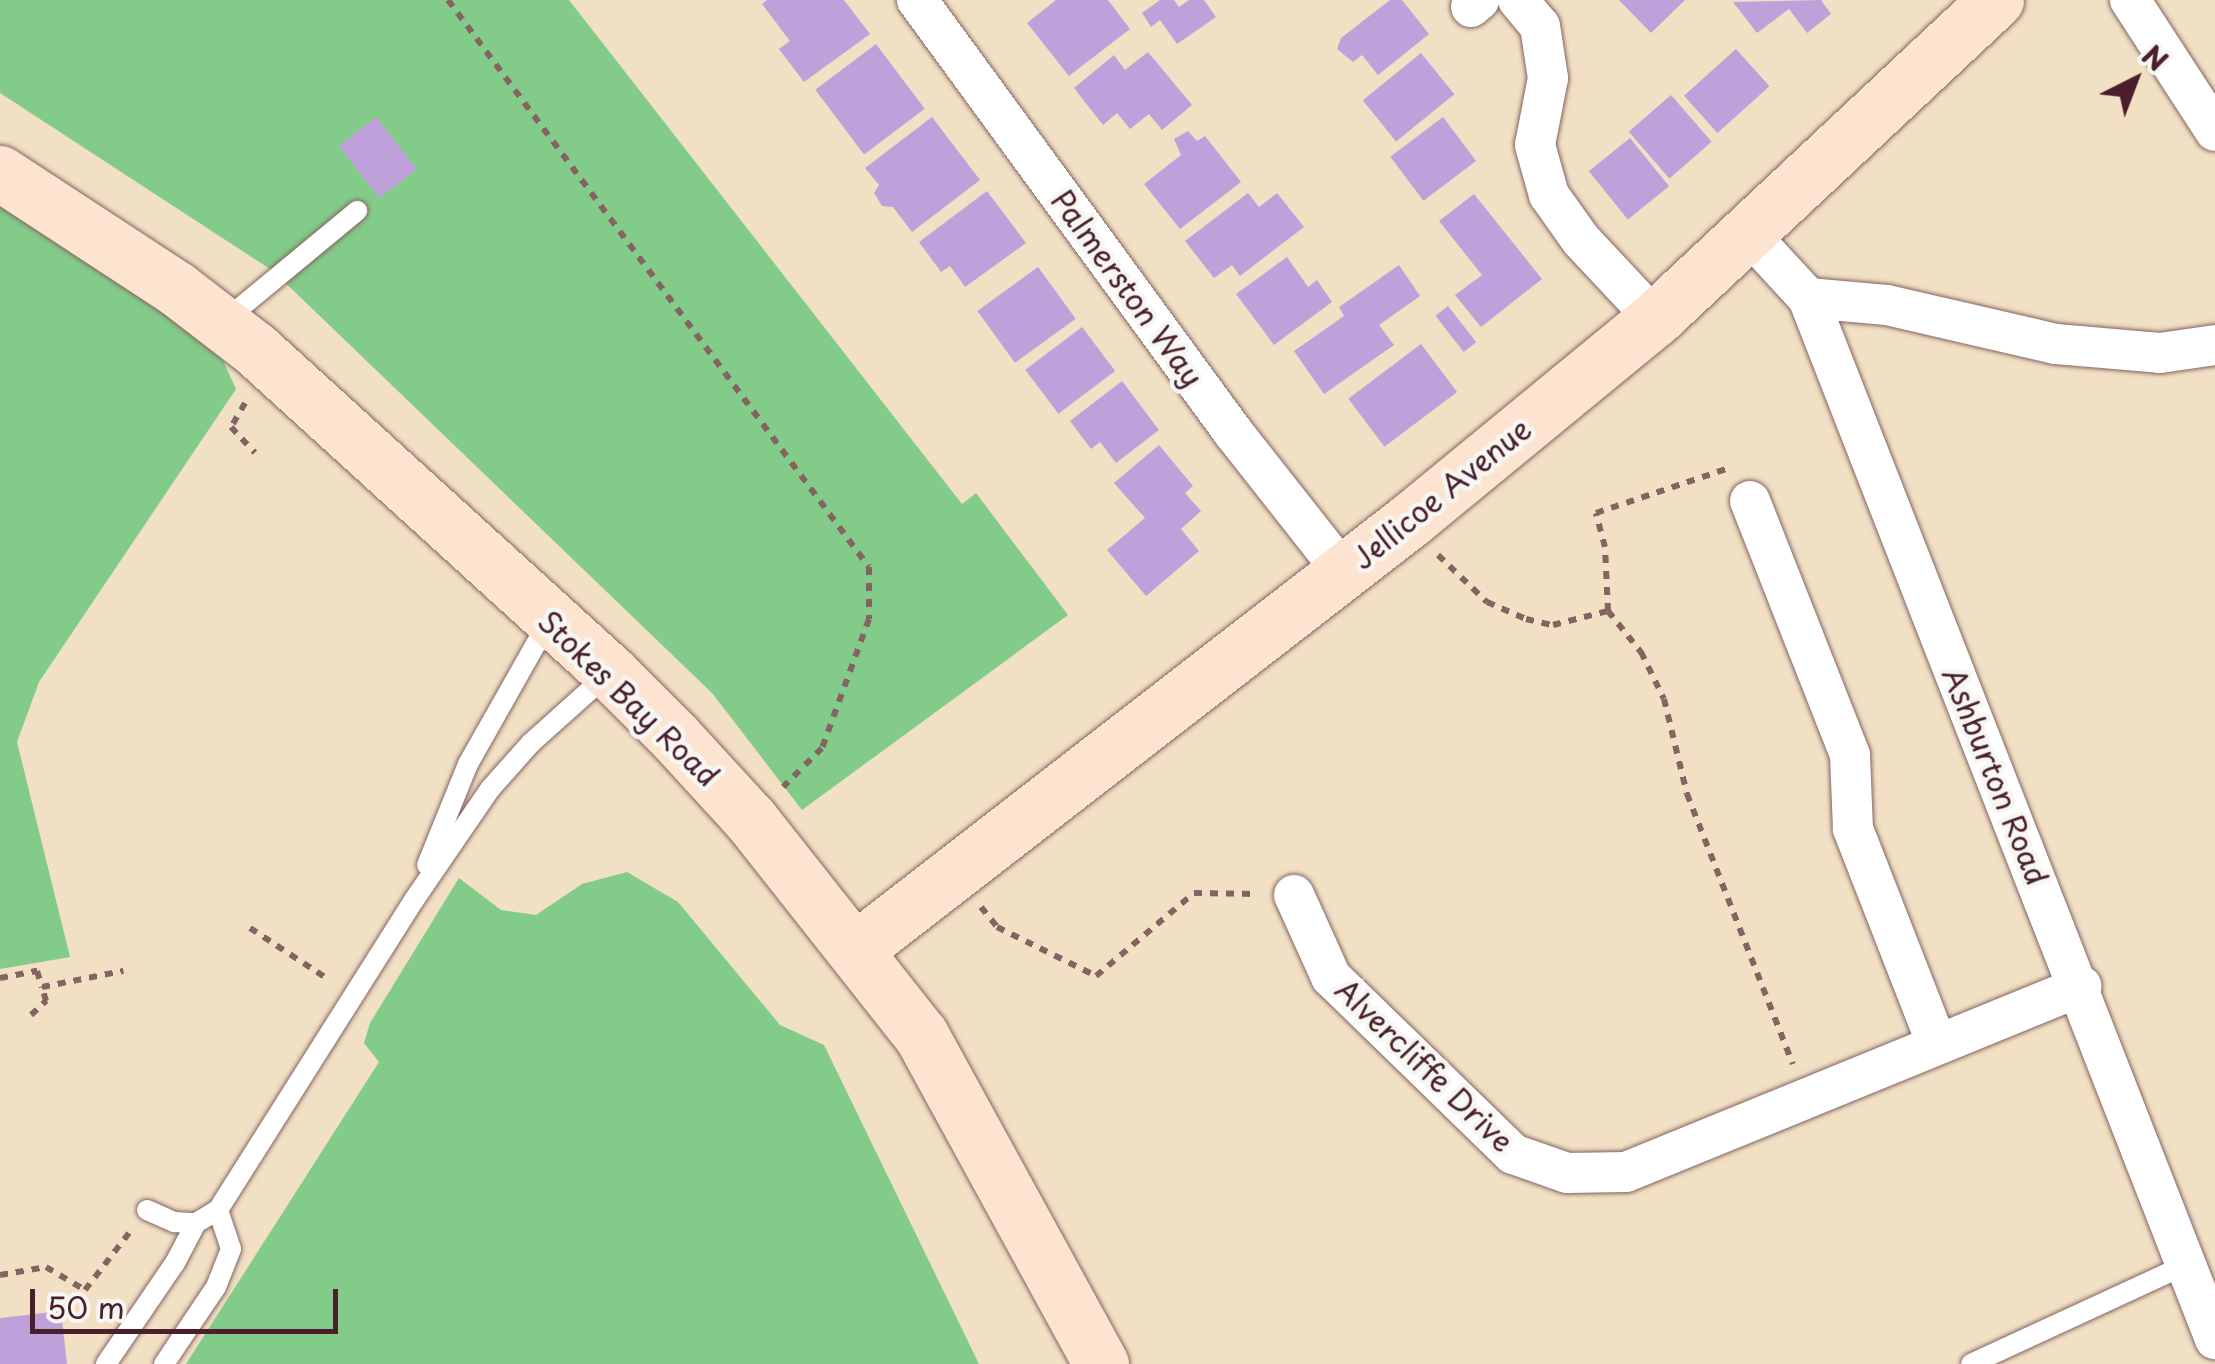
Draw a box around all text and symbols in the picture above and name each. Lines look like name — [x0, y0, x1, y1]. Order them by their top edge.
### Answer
north arrow — [2085, 30, 2185, 130]
text: N — [2133, 34, 2178, 81]
street label: Palmerston Way — [1045, 183, 1211, 393]
street label: Jellicoe Avenue — [1346, 411, 1536, 575]
street label: Stokes Bay Road — [529, 601, 729, 795]
street label: Ashburton Road — [1936, 662, 2056, 890]
street label: Alvercliffe Drive — [1329, 971, 1521, 1159]
scale bar — [35, 1269, 342, 1331]
text: 50 m — [47, 1284, 125, 1329]

